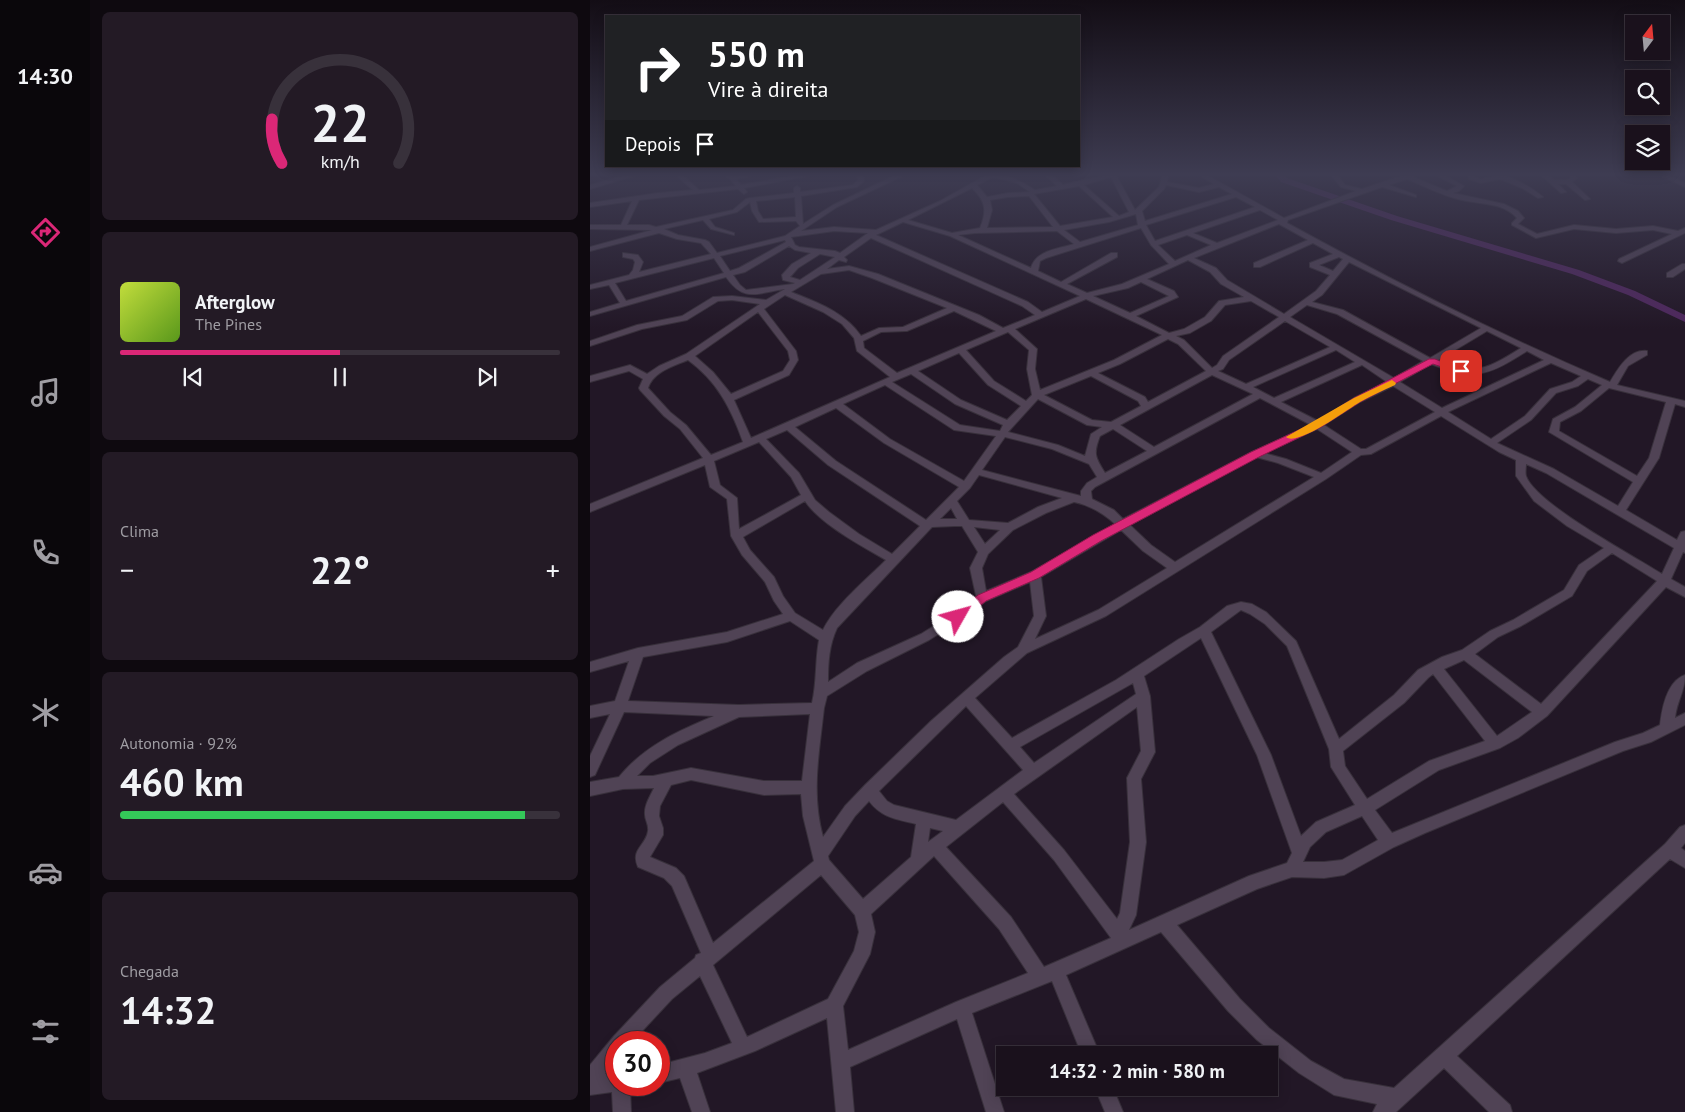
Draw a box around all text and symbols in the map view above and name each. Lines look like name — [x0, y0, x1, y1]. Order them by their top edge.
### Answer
north arrow — [1625, 15, 1670, 60]
map controls — [1625, 15, 1670, 170]
text: 550 m — [708, 31, 805, 77]
icon: right — [625, 35, 690, 100]
text: 14:30 — [17, 62, 73, 90]
button: search — [1625, 70, 1670, 115]
text: Vire à direita — [708, 75, 828, 103]
text: 22 — [311, 89, 369, 156]
button: layers — [1625, 125, 1670, 170]
icon: arrive — [691, 130, 719, 158]
text: Depois — [625, 132, 681, 156]
text: km/h — [320, 150, 360, 173]
icon: directions — [28, 215, 63, 250]
text: Afterglow — [195, 290, 275, 314]
text: The Pines — [195, 314, 262, 334]
pin — [1440, 350, 1482, 392]
icon: arrive — [1447, 357, 1475, 385]
icon: previous — [179, 363, 207, 391]
icon: pause — [326, 363, 354, 391]
icon: next — [473, 363, 501, 391]
icon: music — [28, 375, 63, 410]
text: Clima — [120, 521, 159, 541]
icon: phone — [28, 535, 63, 570]
text: 22° — [310, 545, 370, 594]
text: − — [120, 551, 134, 588]
text: + — [546, 551, 560, 588]
position arrow — [931, 590, 983, 642]
icon: climate — [28, 695, 63, 730]
text: Autonomia · 92% — [120, 733, 237, 753]
text: 460 km — [120, 757, 244, 806]
icon: car — [28, 855, 63, 890]
text: Chegada — [120, 961, 179, 981]
text: 14:32 — [120, 985, 216, 1034]
icon: filters — [28, 1014, 63, 1049]
speed limit sign: 30 — [605, 1031, 670, 1096]
text: 14:32 · 2 min · 580 m — [1049, 1059, 1225, 1083]

